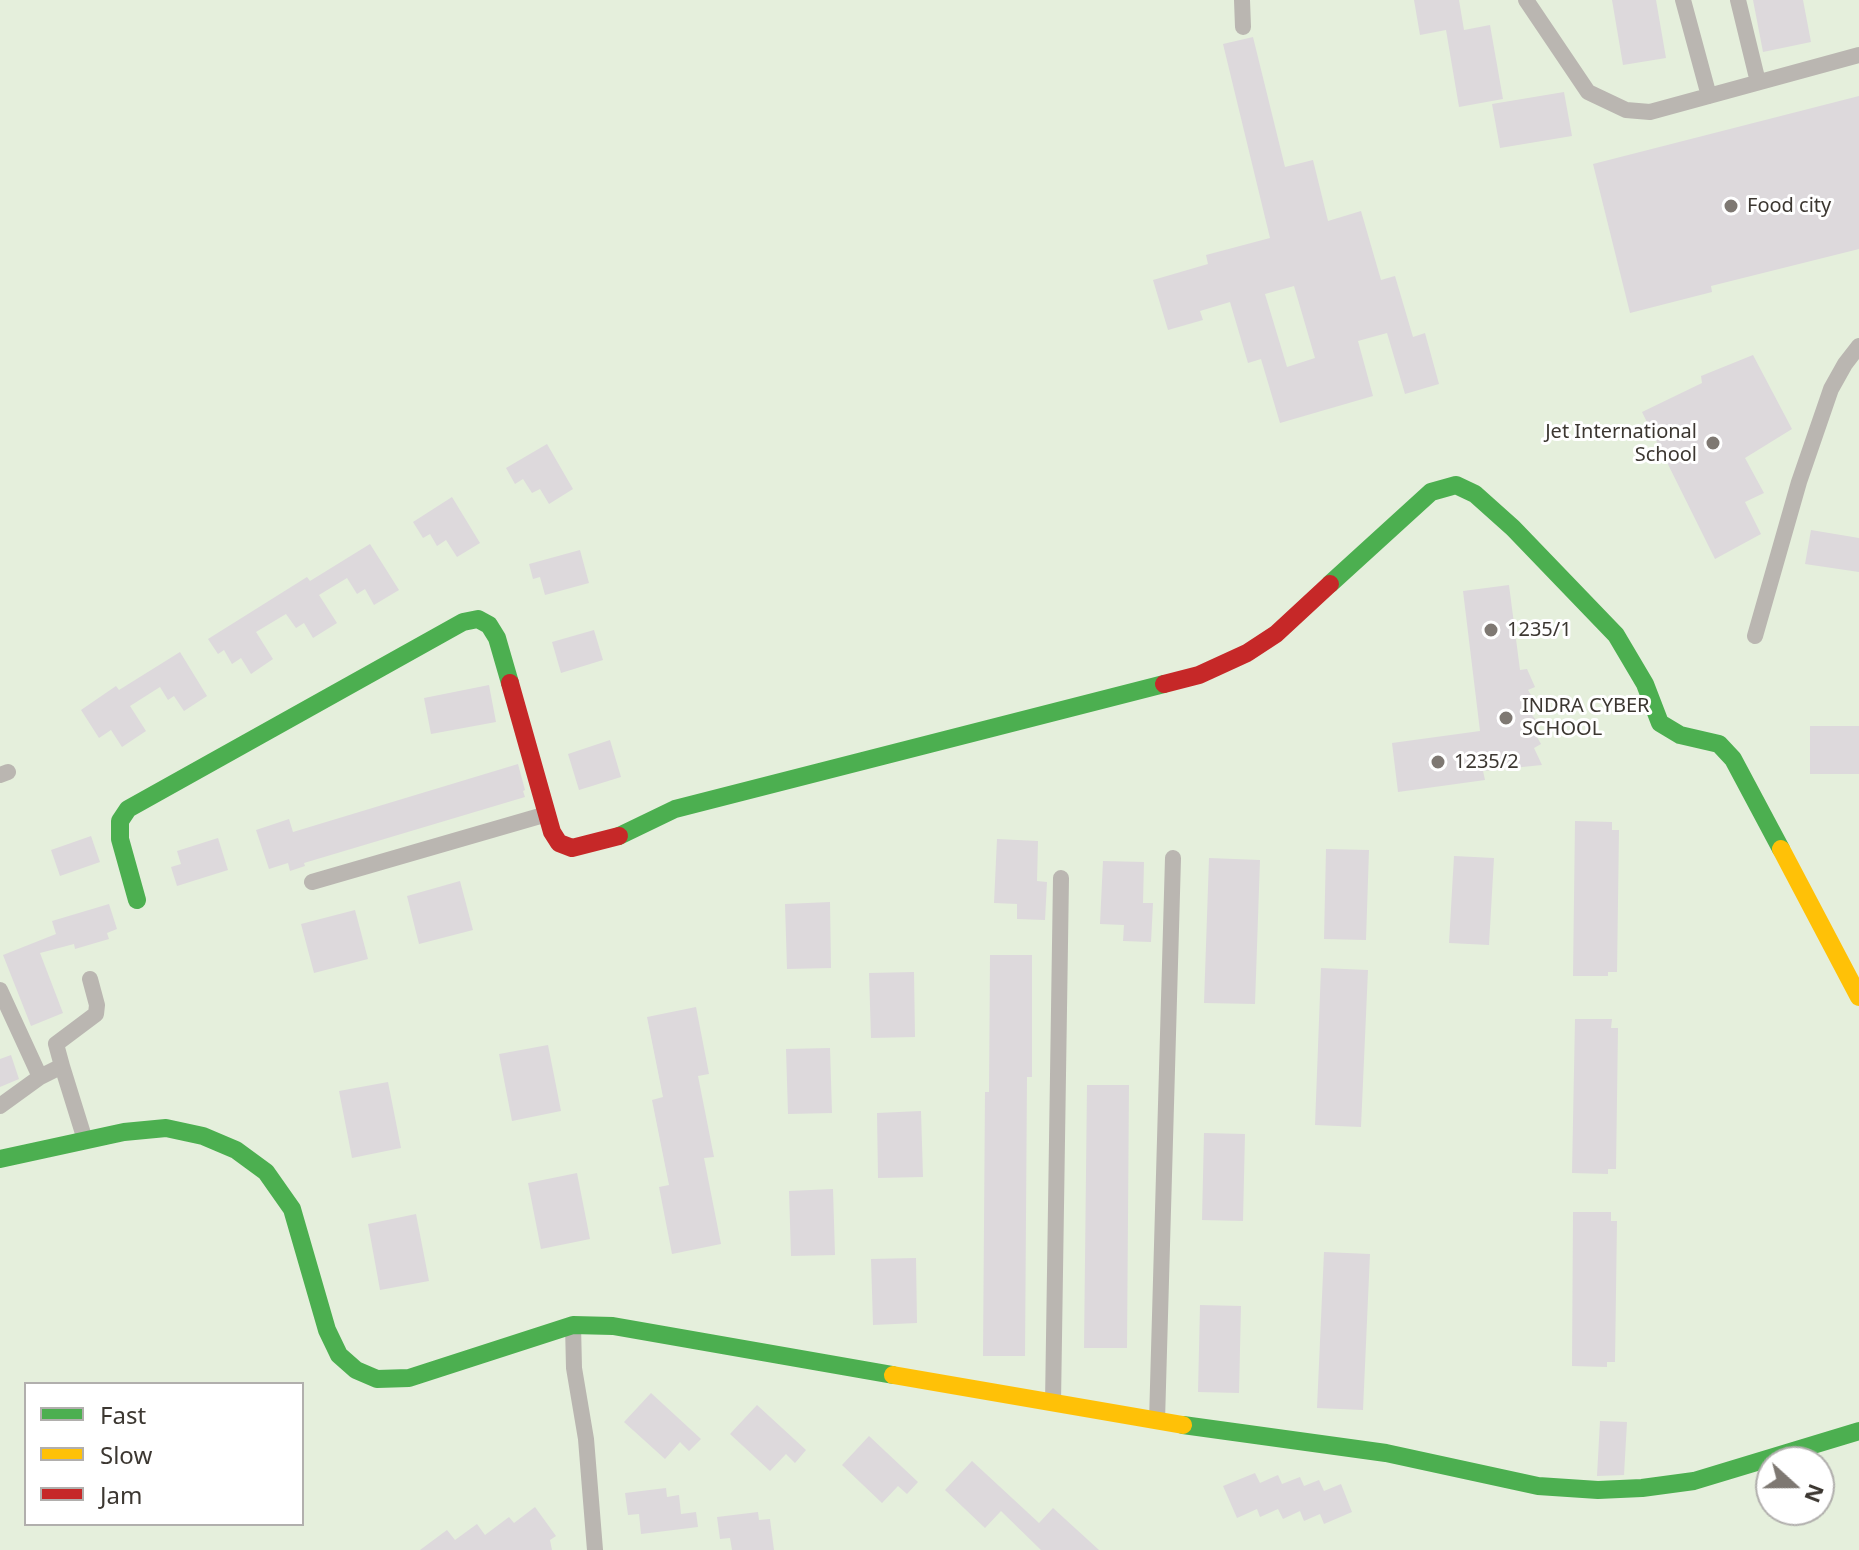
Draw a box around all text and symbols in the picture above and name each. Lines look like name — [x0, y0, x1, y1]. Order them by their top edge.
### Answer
place label: Food city — [1747, 194, 1831, 218]
marker: Food city — [1722, 197, 1740, 215]
place label: Jet International School — [1545, 420, 1697, 467]
marker: Jet International School — [1704, 434, 1722, 452]
place label: 1235/1 — [1507, 618, 1572, 642]
marker: 1235/1 — [1482, 621, 1500, 639]
place label: INDRA CYBER SCHOOL — [1522, 694, 1650, 741]
marker: INDRA CYBER SCHOOL — [1497, 709, 1515, 727]
place label: 1235/2 — [1454, 750, 1519, 774]
marker: 1235/2 — [1429, 753, 1447, 771]
legend — [24, 1382, 304, 1526]
text: Fast — [100, 1398, 146, 1431]
text: Slow — [100, 1438, 152, 1471]
north arrow — [1755, 1446, 1835, 1526]
text: Jam — [100, 1478, 142, 1511]
text: N — [1798, 1480, 1833, 1508]

